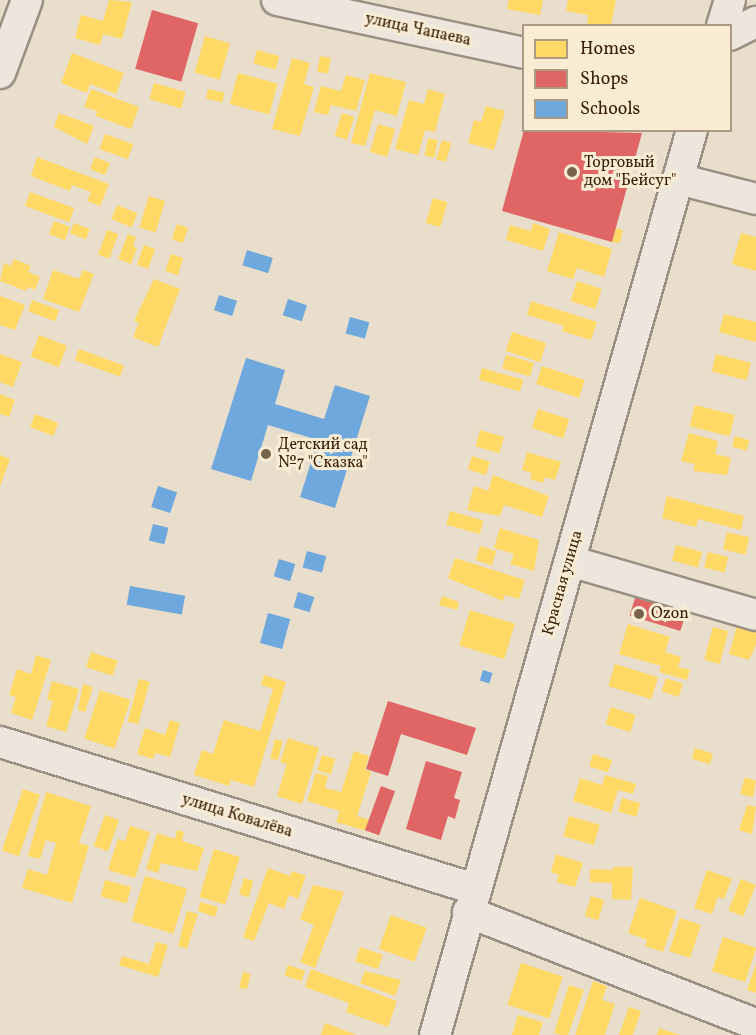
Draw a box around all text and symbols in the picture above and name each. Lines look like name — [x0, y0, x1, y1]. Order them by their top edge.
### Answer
street label: улица Чапаева — [363, 9, 473, 51]
legend — [522, 24, 732, 132]
text: Homes — [580, 37, 635, 62]
text: Shops — [580, 67, 628, 92]
text: Schools — [580, 97, 640, 122]
place label: Торговый дом "Бейсуг" — [584, 153, 676, 191]
marker: Торговый дом "Бейсуг" — [565, 165, 579, 179]
place label: Детский сад №7 "Сказка" — [278, 435, 368, 473]
marker: Детский сад №7 "Сказка" — [259, 447, 273, 461]
street label: Красная улица — [539, 528, 587, 638]
place label: Ozon — [651, 604, 689, 624]
marker: Ozon — [632, 607, 646, 621]
street label: улица Ковалёва — [179, 790, 295, 842]

